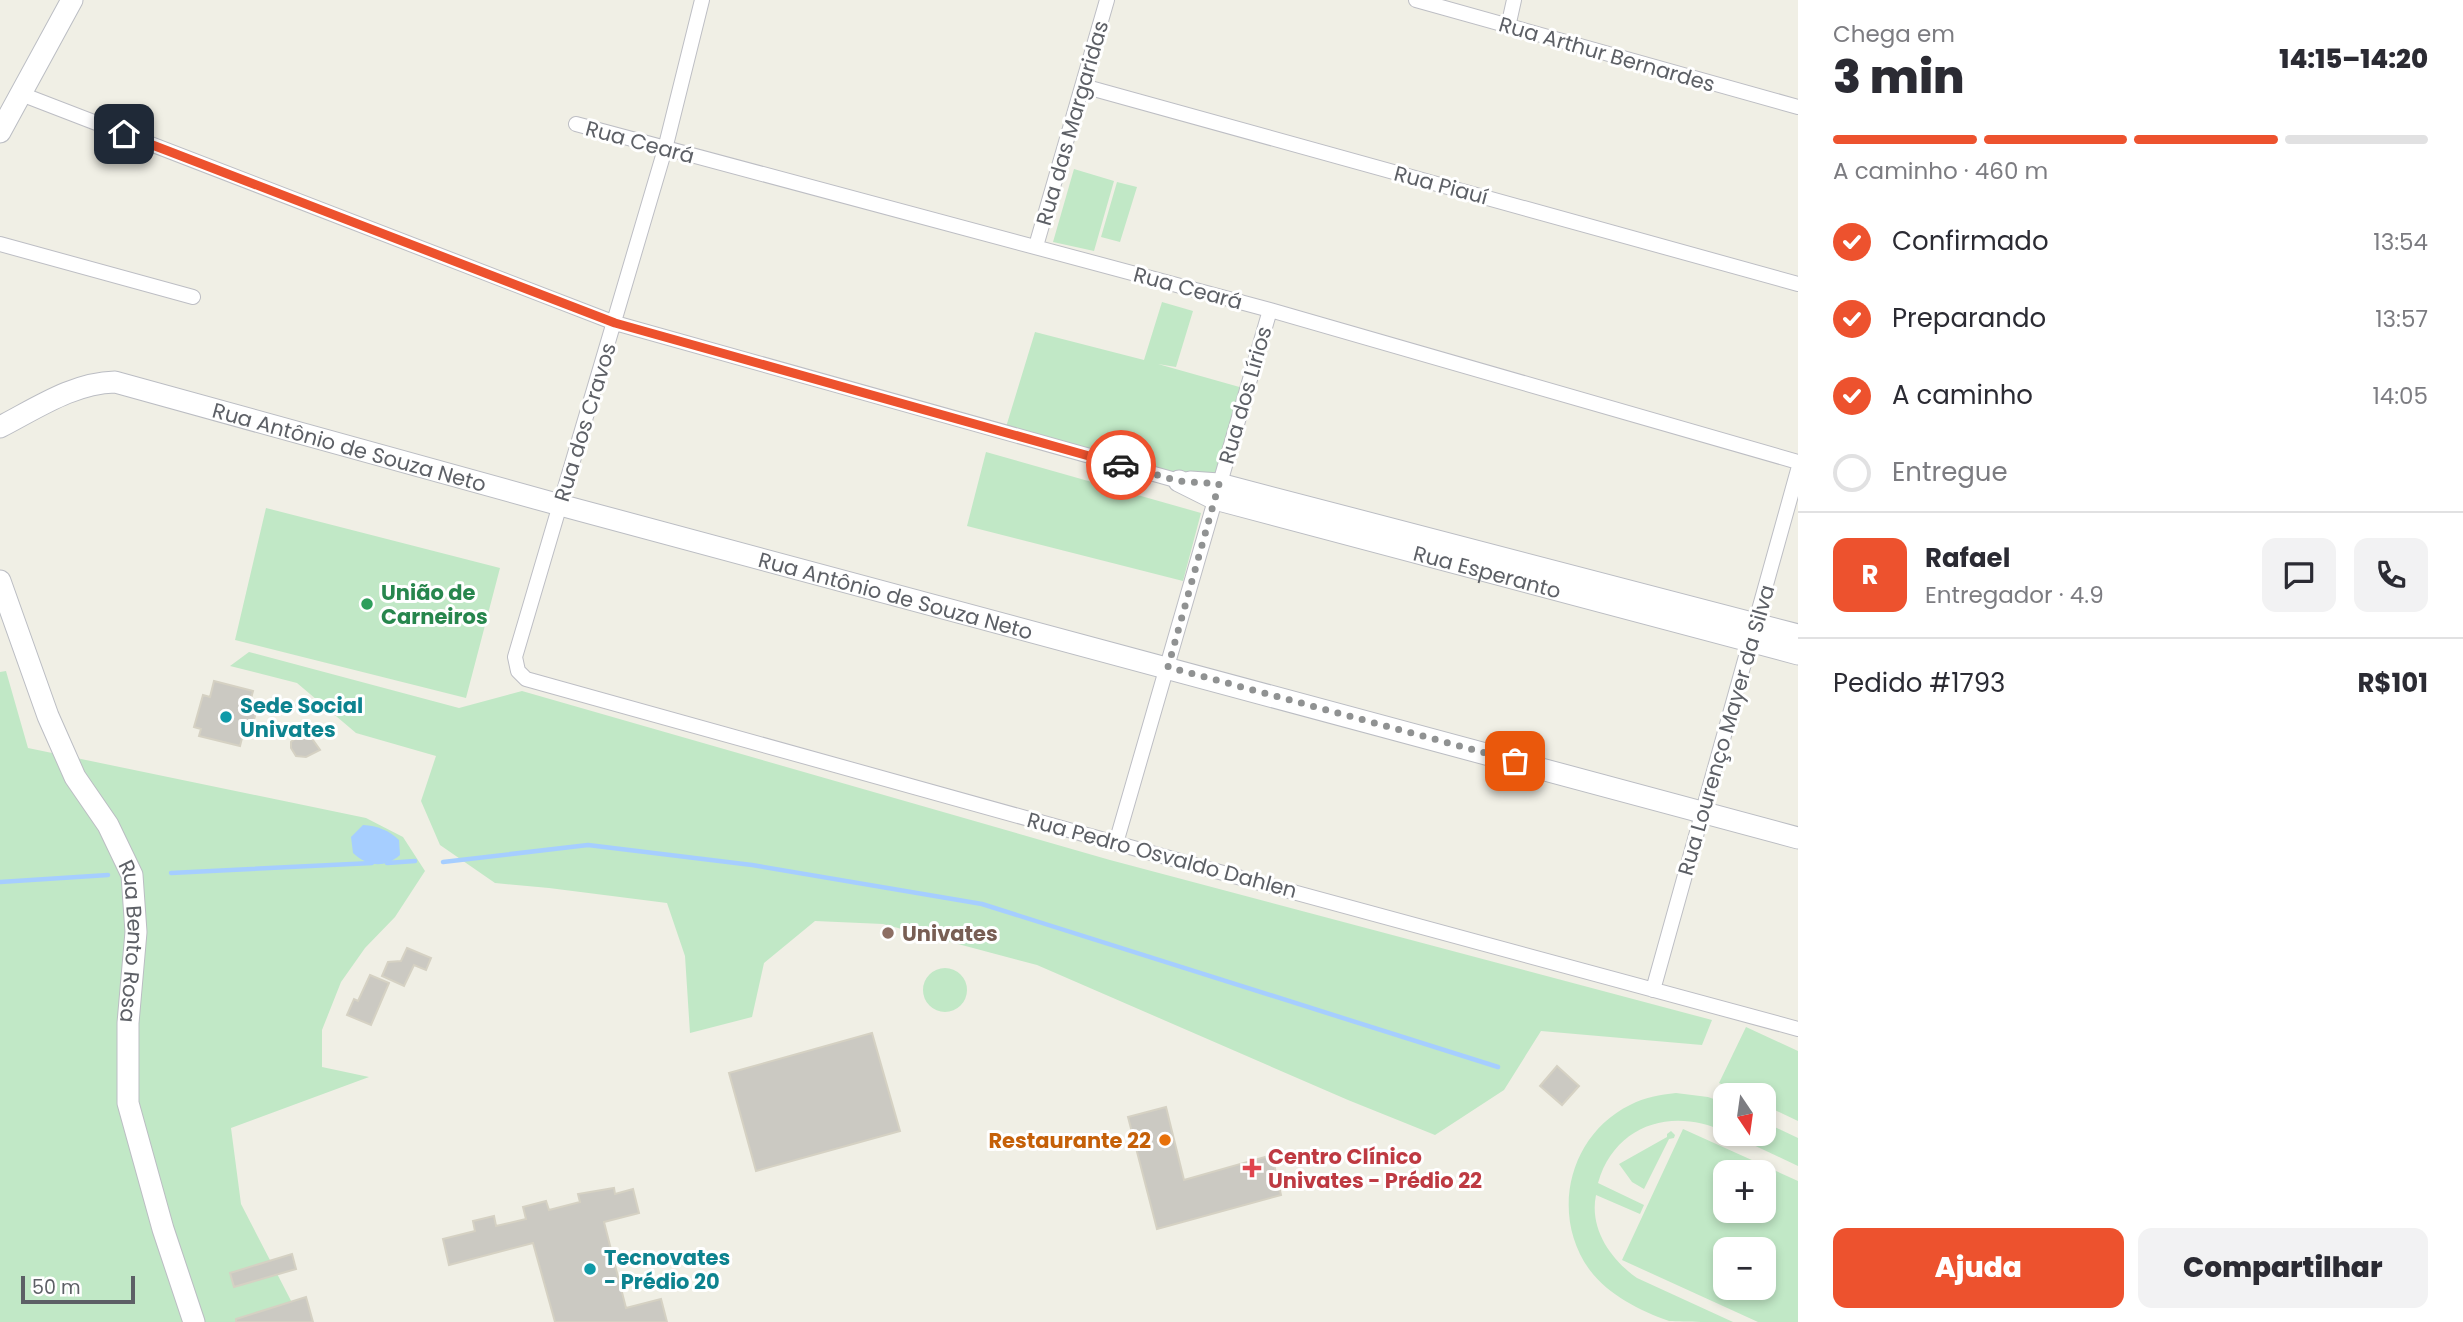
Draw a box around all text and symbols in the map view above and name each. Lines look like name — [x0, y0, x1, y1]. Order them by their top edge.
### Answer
street label: Rua Arthur Bernardes — [1496, 9, 1718, 99]
street label: Rua das Margaridas — [1029, 17, 1115, 229]
text: Chega em — [1833, 18, 1955, 50]
text: 14:15–14:20 — [2279, 41, 2428, 77]
text: 3 min — [1833, 45, 1965, 109]
pin — [94, 104, 154, 164]
street label: Rua Ceará — [582, 114, 698, 170]
icon: home — [105, 115, 143, 153]
text: A caminho · 460 m — [1833, 155, 2048, 187]
street label: Rua Piauí — [1391, 159, 1491, 211]
icon: check — [1833, 223, 1871, 261]
text: Confirmado — [1892, 223, 2049, 259]
text: 13:54 — [2373, 226, 2428, 258]
street label: Rua Ceará — [1130, 260, 1246, 316]
icon: check — [1833, 300, 1871, 338]
text: Preparando — [1892, 300, 2046, 336]
text: 13:57 — [2375, 303, 2428, 335]
street label: Rua dos Lírios — [1212, 323, 1278, 467]
street label: Rua dos Cravos — [547, 339, 623, 505]
icon: check — [1833, 377, 1871, 415]
text: A caminho — [1892, 377, 2033, 413]
text: 14:05 — [2372, 380, 2428, 412]
street label: Rua Antônio de Souza Neto — [209, 395, 490, 498]
courier — [1086, 430, 1156, 500]
icon: car — [1102, 446, 1140, 484]
text: Entregue — [1892, 454, 2008, 490]
street label: Rua Esperanto — [1410, 538, 1564, 605]
button: chat — [2262, 538, 2336, 612]
button: phone — [2354, 538, 2428, 612]
text: Rafael — [1925, 540, 2010, 576]
street label: Rua Antônio de Souza Neto — [755, 545, 1036, 646]
text: R — [1862, 557, 1878, 593]
place label: União de Carneiros — [381, 578, 488, 631]
text: Entregador · 4.9 — [1925, 579, 2104, 611]
street label: Rua Lourenço Mayer da Silva — [1671, 581, 1781, 879]
marker: União de Carneiros — [359, 596, 375, 612]
text: Pedido #1793 — [1833, 665, 2005, 701]
text: R$101 — [2357, 665, 2428, 701]
place label: Sede Social Univates — [240, 691, 363, 744]
marker: Sede Social Univates — [218, 709, 234, 725]
pin — [1485, 731, 1545, 791]
icon: bag — [1496, 742, 1534, 780]
street label: Rua Pedro Osvaldo Dahlen — [1024, 805, 1300, 905]
street label: Rua Bento Rosa — [112, 855, 151, 1024]
place label: Univates — [902, 919, 998, 948]
marker: Univates — [880, 925, 896, 941]
north arrow — [1713, 1083, 1776, 1146]
map controls — [1713, 1083, 1776, 1300]
place label: Restaurante 22 — [988, 1126, 1151, 1155]
marker: Restaurante 22 — [1157, 1132, 1173, 1148]
place label: Centro Clínico Univates - Prédio 22 — [1268, 1142, 1482, 1195]
marker: Centro Clínico Univates - Prédio 22 — [1242, 1158, 1262, 1178]
button: + — [1713, 1160, 1776, 1223]
button: Ajuda — [1833, 1228, 2124, 1308]
button: Compartilhar — [2138, 1228, 2428, 1308]
button: − — [1713, 1237, 1776, 1300]
place label: Tecnovates - Prédio 20 — [604, 1243, 730, 1296]
marker: Tecnovates - Prédio 20 — [582, 1261, 598, 1277]
scale bar — [21, 1273, 135, 1305]
text: 50 m — [32, 1274, 81, 1301]

